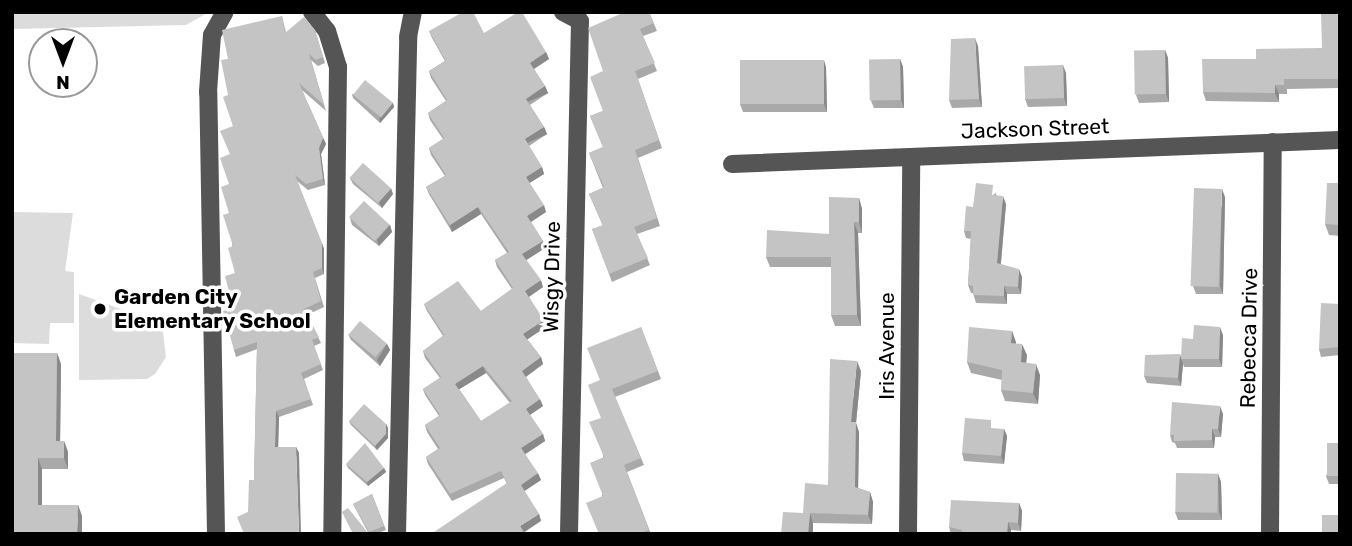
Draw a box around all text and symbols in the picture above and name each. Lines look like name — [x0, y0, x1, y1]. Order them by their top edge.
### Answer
north arrow — [28, 28, 98, 98]
text: N — [56, 71, 70, 94]
street label: Jackson Street — [960, 114, 1110, 144]
street label: Wisgy Drive — [538, 221, 566, 333]
street label: Rebecca Drive — [1235, 268, 1263, 408]
place label: Garden City Elementary School — [114, 284, 311, 334]
street label: Iris Avenue — [874, 292, 900, 400]
marker: Garden City Elementary School — [92, 301, 108, 317]

